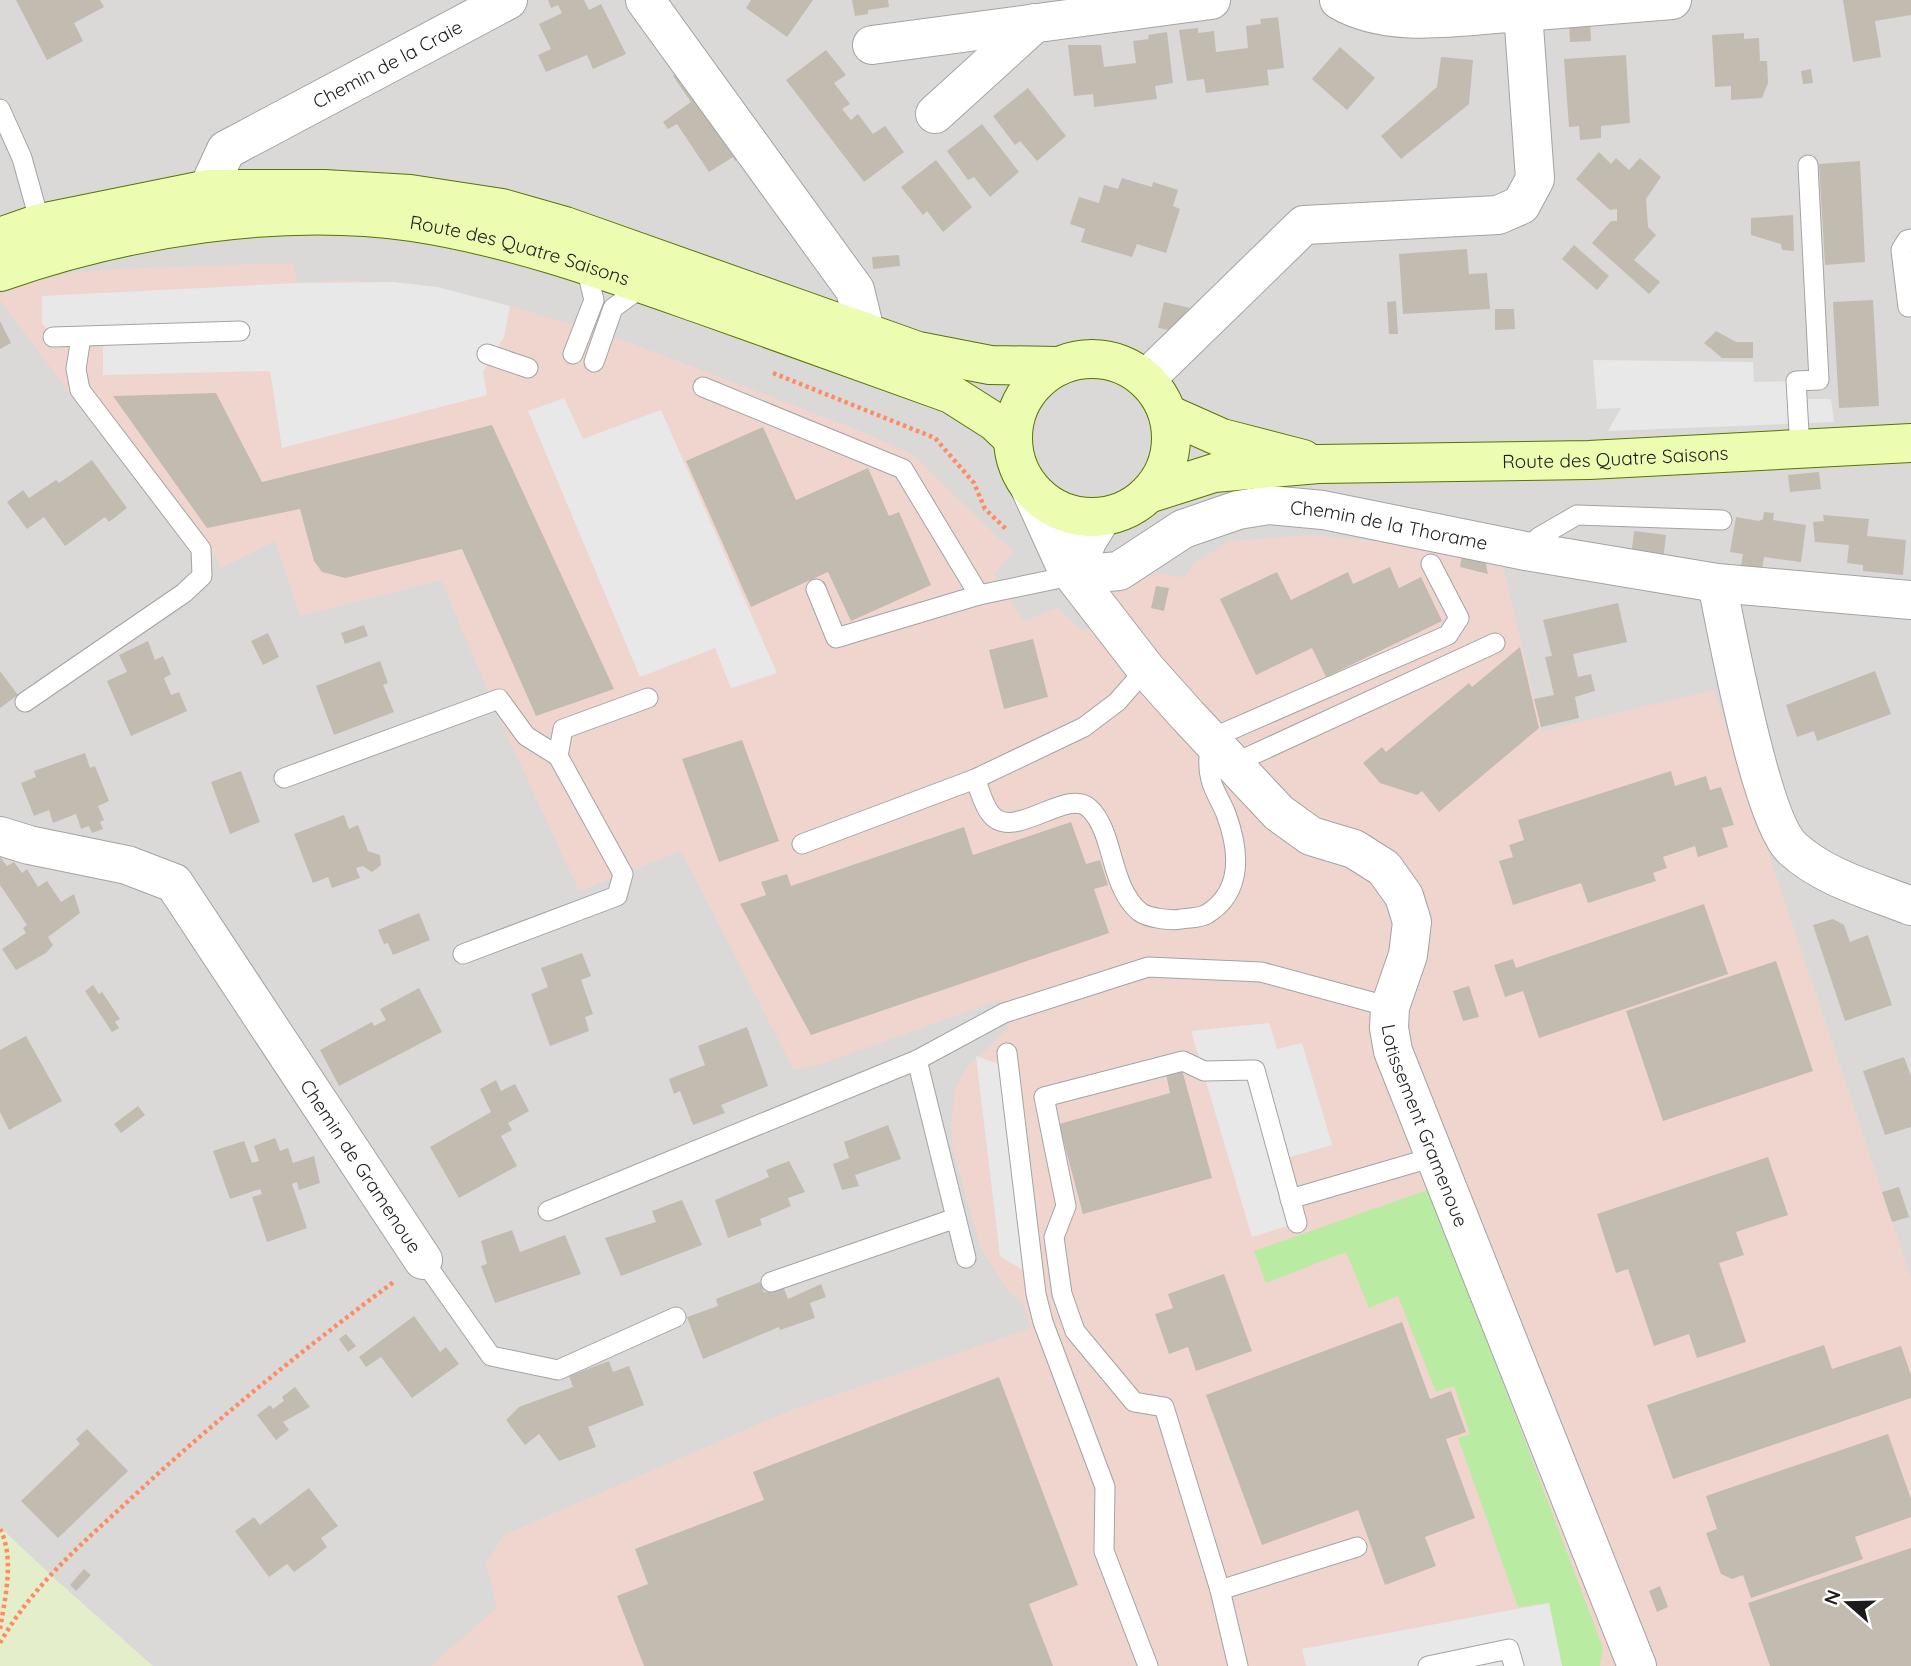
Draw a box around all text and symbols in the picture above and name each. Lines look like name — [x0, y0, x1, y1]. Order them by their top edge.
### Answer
street label: Chemin de la Craie — [309, 15, 466, 114]
street label: Route des Quatre Saisons — [408, 210, 633, 291]
street label: Route des Quatre Saisons — [1502, 441, 1729, 473]
street label: Chemin de la Thorame — [1289, 495, 1490, 555]
street label: Lotissement Gramenoue — [1377, 1022, 1474, 1230]
street label: Chemin de Gramenoue — [295, 1075, 427, 1257]
north arrow — [1813, 1568, 1883, 1638]
text: N — [1818, 1587, 1846, 1608]

